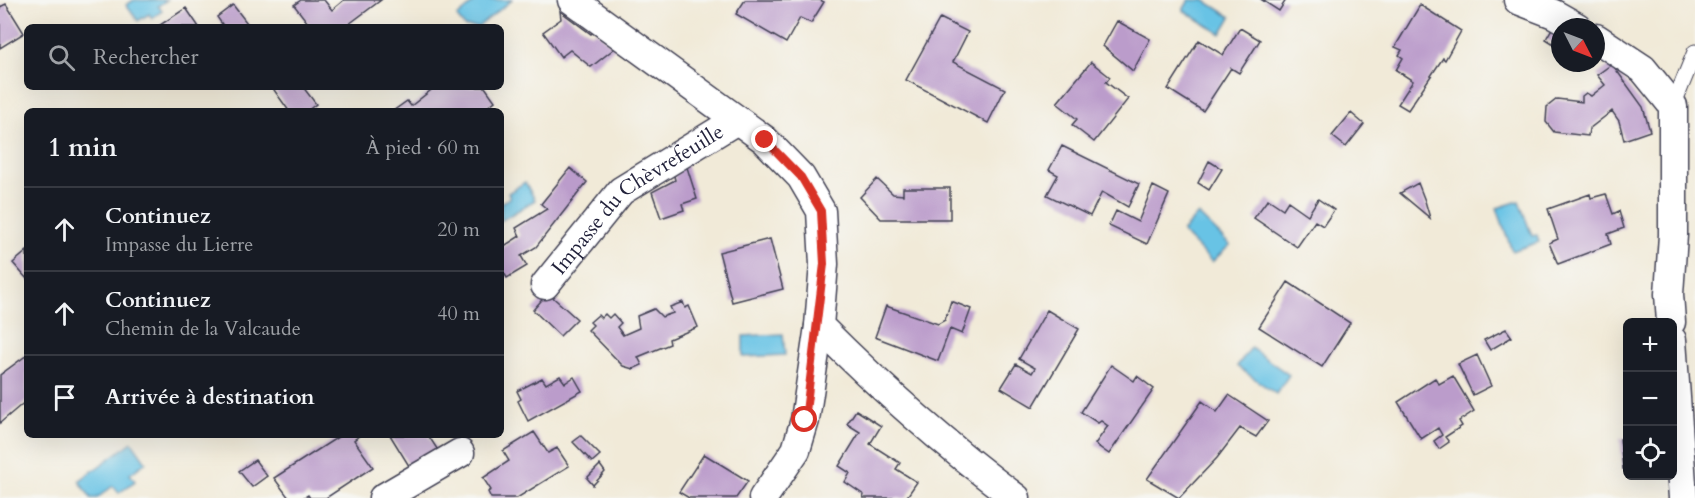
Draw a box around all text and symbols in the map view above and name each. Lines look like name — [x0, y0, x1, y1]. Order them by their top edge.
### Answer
north arrow — [1551, 18, 1605, 72]
search box — [24, 24, 504, 90]
icon: search — [45, 41, 78, 74]
text: Rechercher — [93, 42, 198, 72]
street label: Impasse du Chèvrefeuille — [545, 117, 729, 281]
route end — [751, 126, 777, 152]
text: 1 min — [48, 130, 117, 165]
text: À pied · 60 m — [366, 134, 480, 161]
text: Continuez — [105, 201, 211, 231]
icon: ahead — [48, 213, 81, 246]
text: 20 m — [437, 216, 480, 243]
text: Impasse du Lierre — [105, 231, 253, 258]
text: Continuez — [105, 285, 211, 315]
icon: ahead — [48, 297, 81, 330]
text: 40 m — [437, 300, 480, 327]
text: Chemin de la Valcaude — [105, 315, 301, 342]
map controls — [1623, 318, 1677, 480]
button: + — [1623, 318, 1677, 372]
button: − — [1623, 372, 1677, 426]
icon: arrive — [48, 381, 81, 414]
text: Arrivée à destination — [105, 382, 315, 412]
route start — [791, 406, 817, 432]
button: locate — [1623, 426, 1677, 480]

